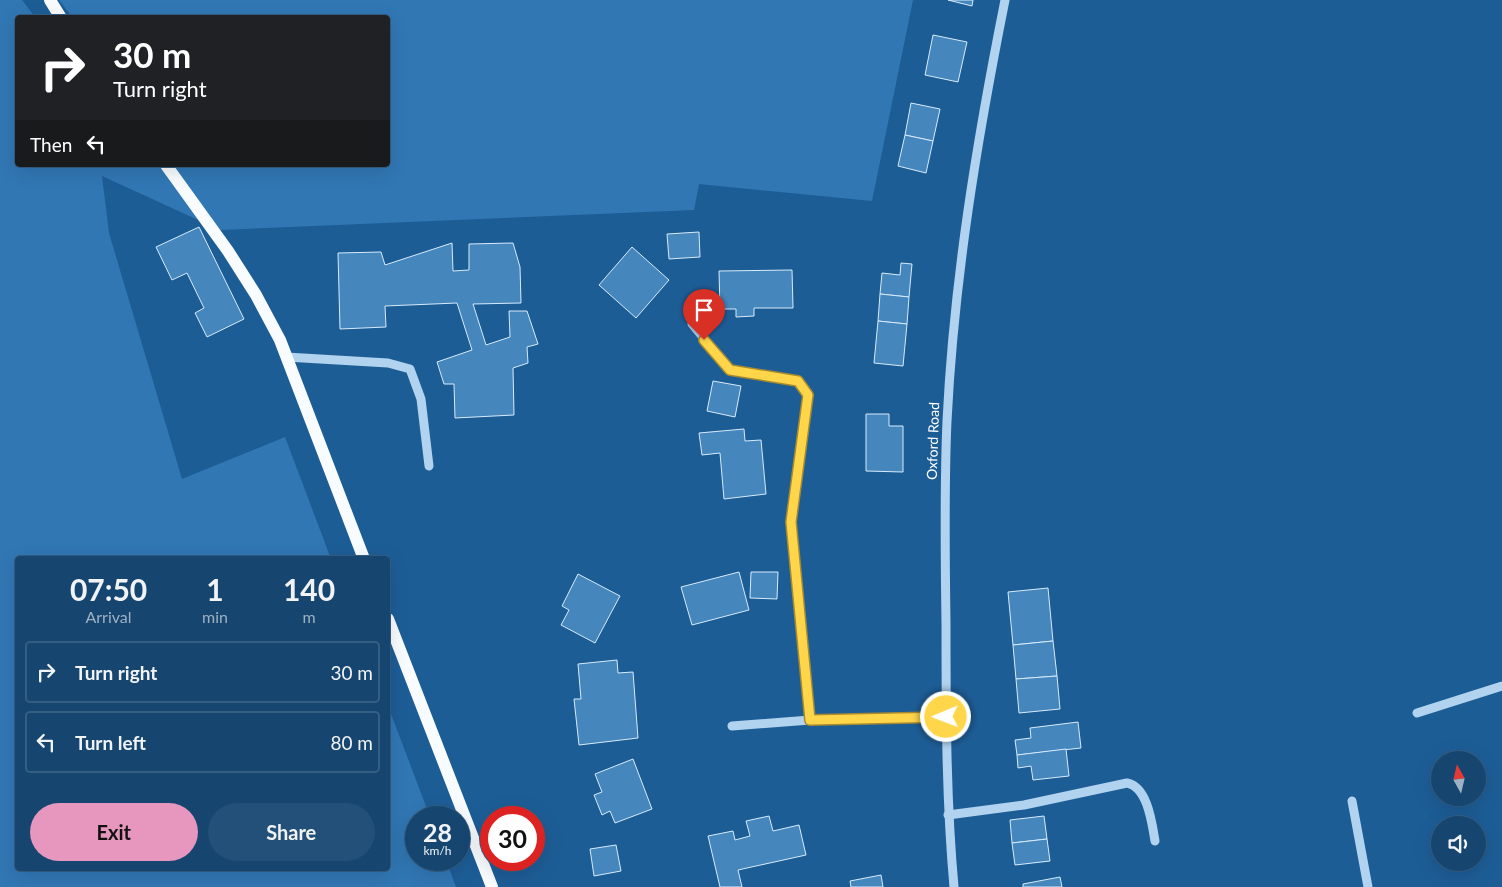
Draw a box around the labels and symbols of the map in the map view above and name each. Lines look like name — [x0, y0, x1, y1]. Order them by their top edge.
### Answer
pin — [683, 289, 725, 340]
street label: Oxford Road — [923, 402, 942, 480]
position arrow — [919, 690, 971, 742]
north arrow — [1431, 751, 1486, 806]
speed limit sign: 30 — [480, 806, 545, 871]

